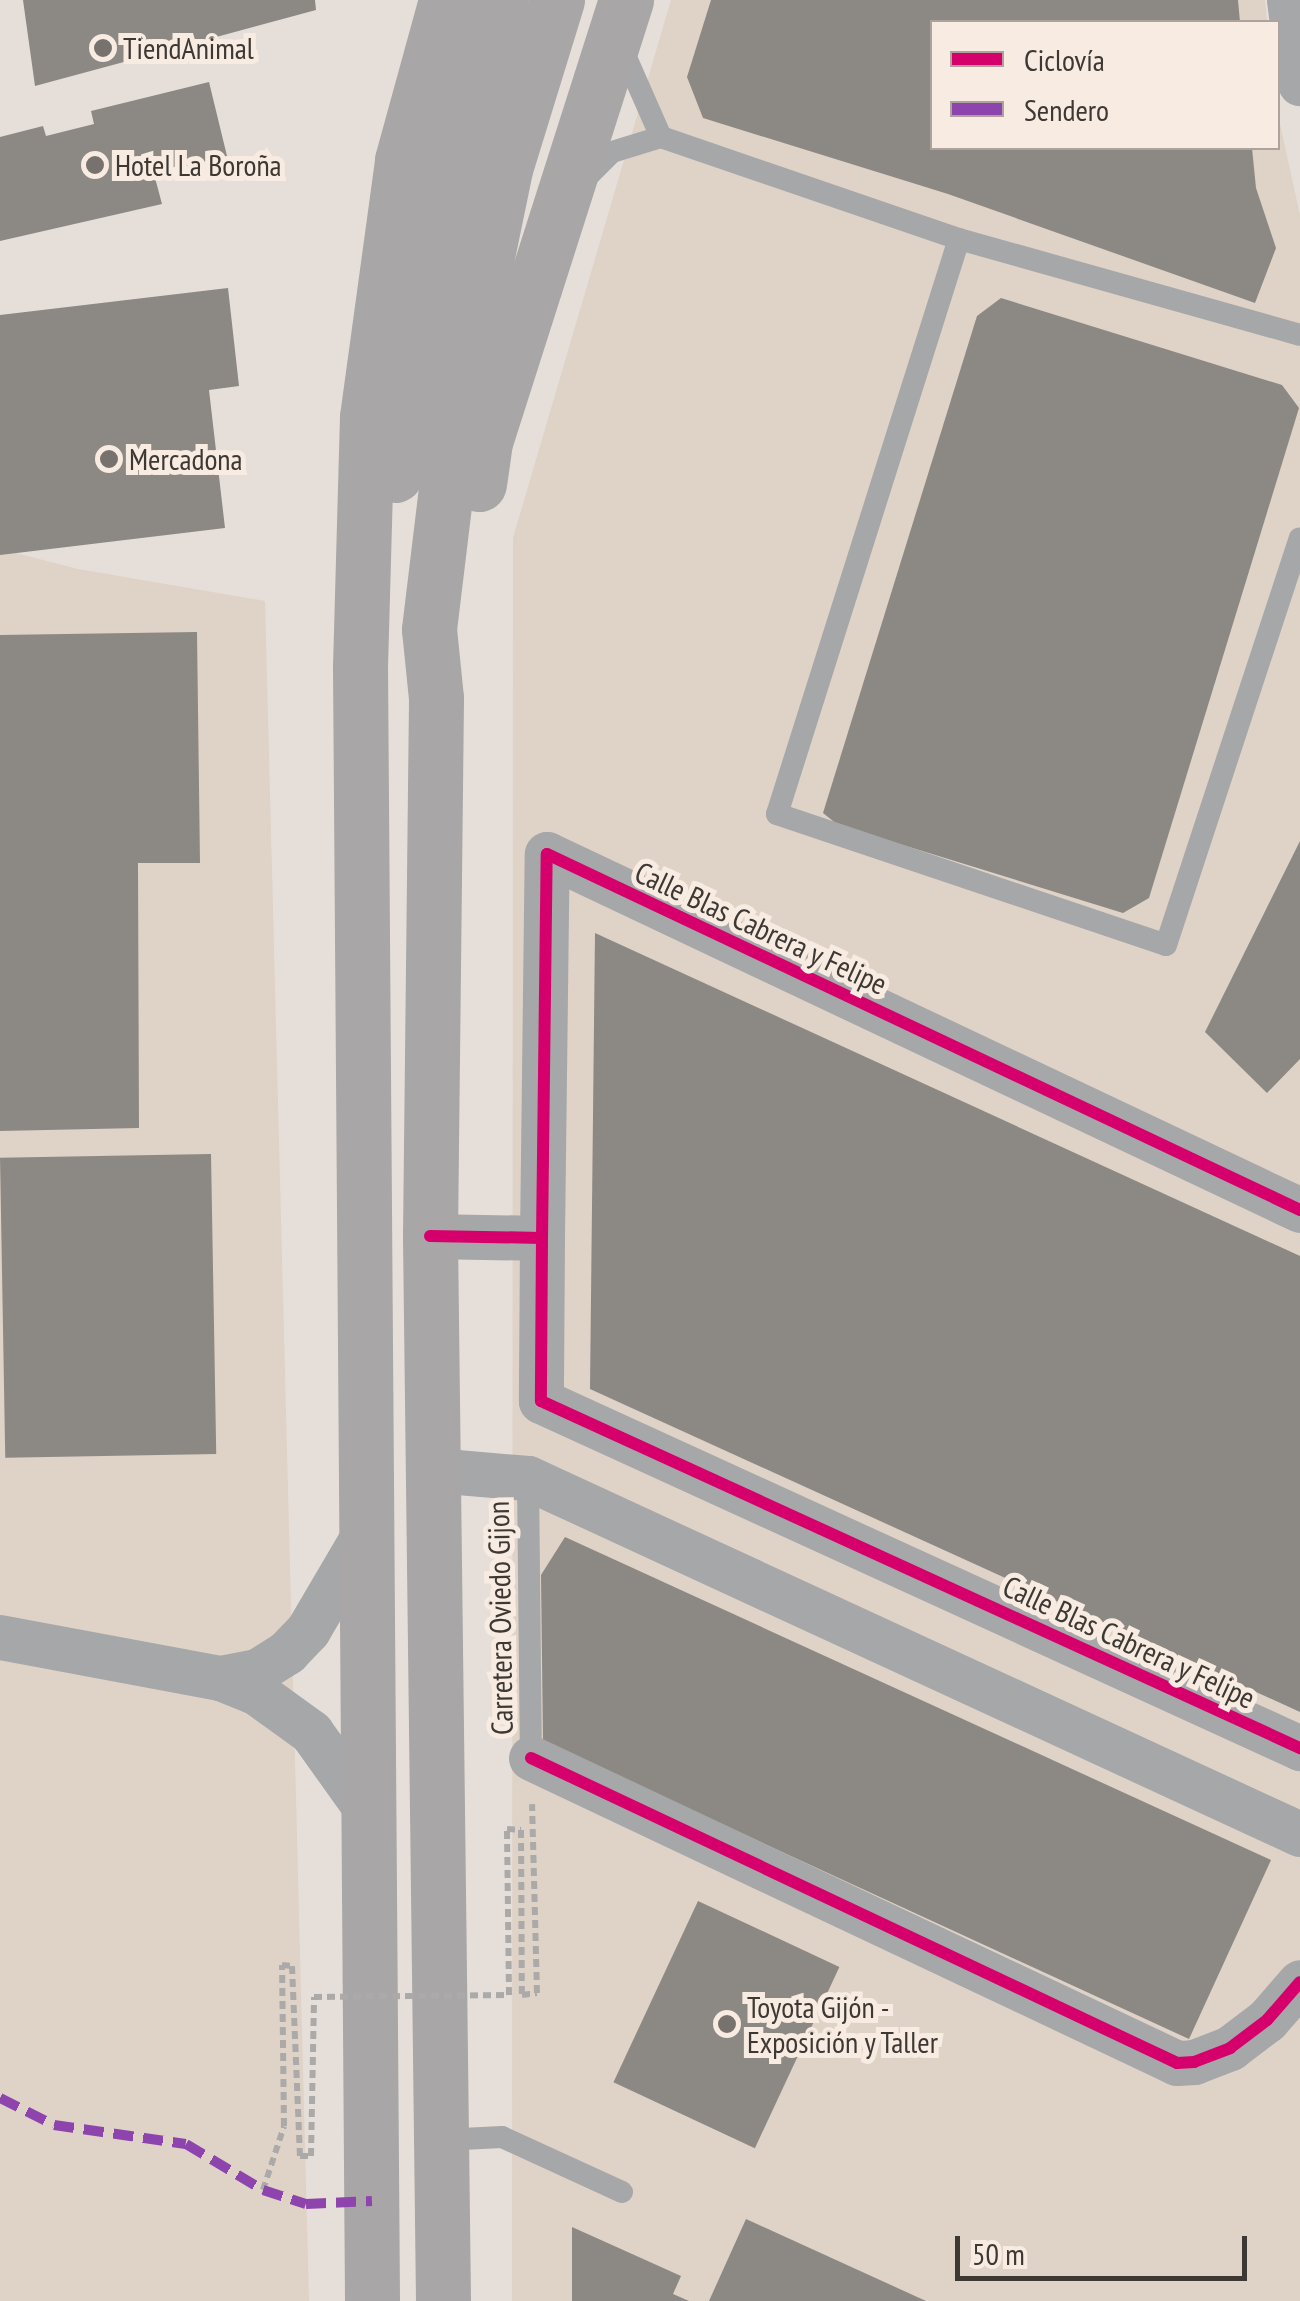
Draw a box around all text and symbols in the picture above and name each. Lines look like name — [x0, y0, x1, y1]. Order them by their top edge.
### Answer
legend — [930, 20, 1280, 150]
place label: TiendAnimal — [123, 30, 254, 66]
marker: TiendAnimal — [92, 37, 114, 59]
text: Ciclovía — [1024, 40, 1105, 79]
text: Sendero — [1024, 90, 1109, 129]
place label: Hotel La Boroña — [115, 147, 282, 183]
marker: Hotel La Boroña — [84, 154, 106, 176]
place label: Mercadona — [129, 441, 243, 477]
marker: Mercadona — [98, 448, 120, 470]
street label: Calle Blas Cabrera y Felipe — [629, 854, 893, 1002]
street label: Carretera Oviedo Gijon — [480, 1501, 520, 1735]
street label: Calle Blas Cabrera y Felipe — [997, 1568, 1261, 1716]
place label: Toyota Gijón - Exposición y Taller — [747, 1989, 940, 2060]
marker: Toyota Gijón - Exposición y Taller — [716, 2013, 738, 2035]
scale bar — [960, 2216, 1252, 2278]
text: 50 m — [972, 2234, 1025, 2273]

